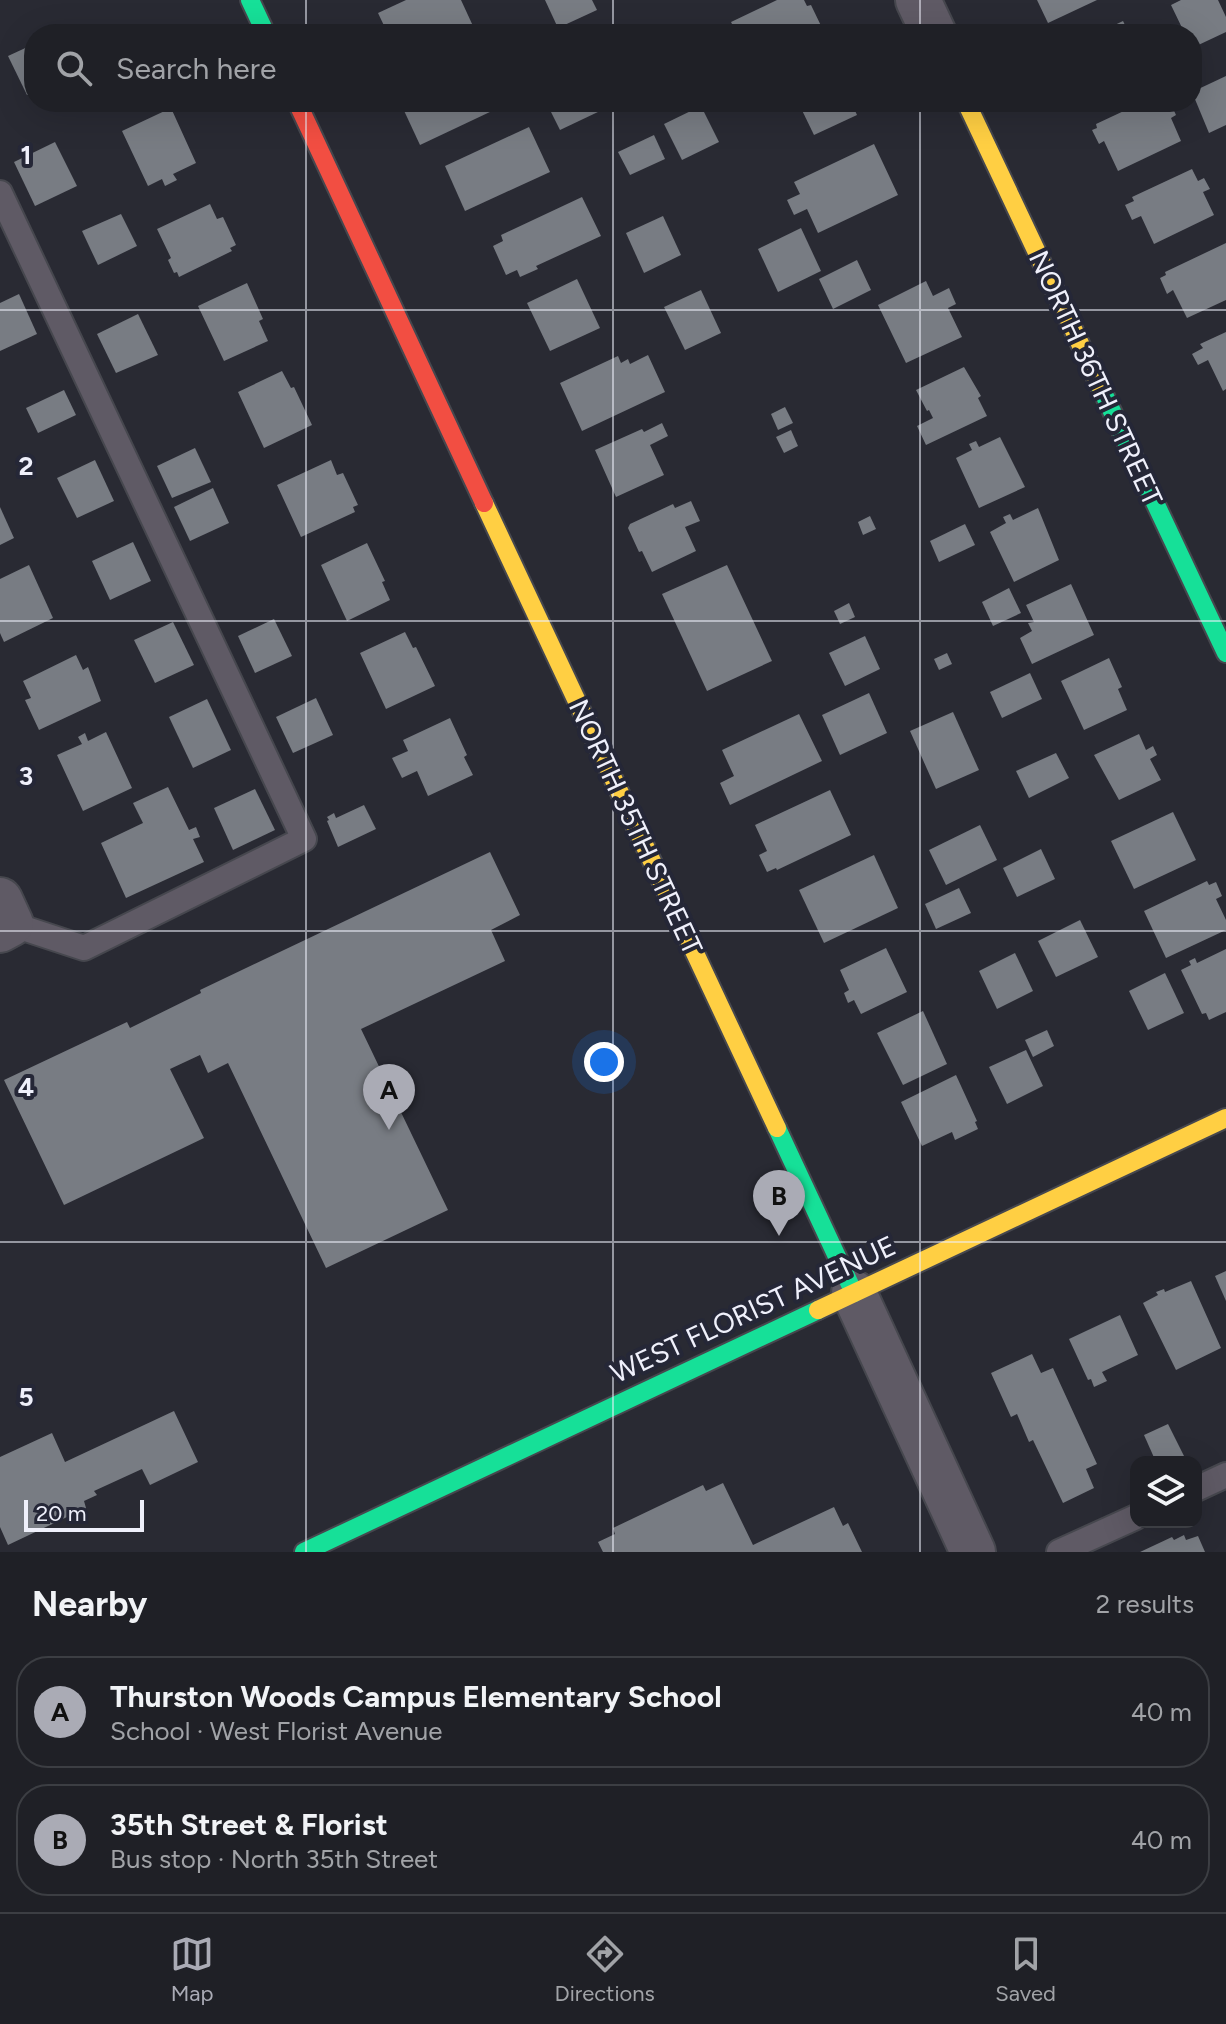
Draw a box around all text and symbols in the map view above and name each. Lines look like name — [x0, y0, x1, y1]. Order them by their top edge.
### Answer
search box — [24, 24, 1202, 112]
icon: search — [52, 46, 96, 90]
text: Search here — [116, 50, 276, 87]
text: 1 — [21, 139, 31, 171]
street label: NORTH 36TH STREET — [1022, 245, 1170, 511]
text: 2 — [18, 450, 34, 482]
street label: NORTH 35TH STREET — [562, 694, 710, 961]
text: 3 — [19, 760, 33, 792]
your location — [584, 1042, 624, 1082]
pin: A — [363, 1064, 415, 1130]
text: 4 — [18, 1071, 34, 1103]
pin: B — [753, 1170, 805, 1236]
street label: WEST FLORIST AVENUE — [605, 1228, 901, 1390]
text: 5 — [18, 1381, 34, 1413]
map controls — [1130, 1456, 1202, 1528]
button: layers — [1130, 1456, 1202, 1528]
scale bar — [24, 1496, 144, 1532]
text: 20 m — [36, 1500, 87, 1527]
text: Nearby — [32, 1584, 147, 1625]
text: 2 results — [1096, 1588, 1194, 1620]
text: Thurston Woods Campus Elementary School — [110, 1678, 722, 1715]
text: A — [51, 1696, 69, 1728]
text: 40 m — [1131, 1696, 1192, 1728]
text: School · West Florist Avenue — [110, 1715, 442, 1747]
text: 35th Street & Florist — [110, 1806, 388, 1843]
text: B — [52, 1824, 68, 1856]
text: 40 m — [1131, 1824, 1192, 1856]
text: Bus stop · North 35th Street — [110, 1843, 438, 1875]
tab: Map — [170, 1932, 214, 2007]
tab: Directions — [555, 1932, 655, 2007]
tab: Saved — [995, 1932, 1056, 2007]

